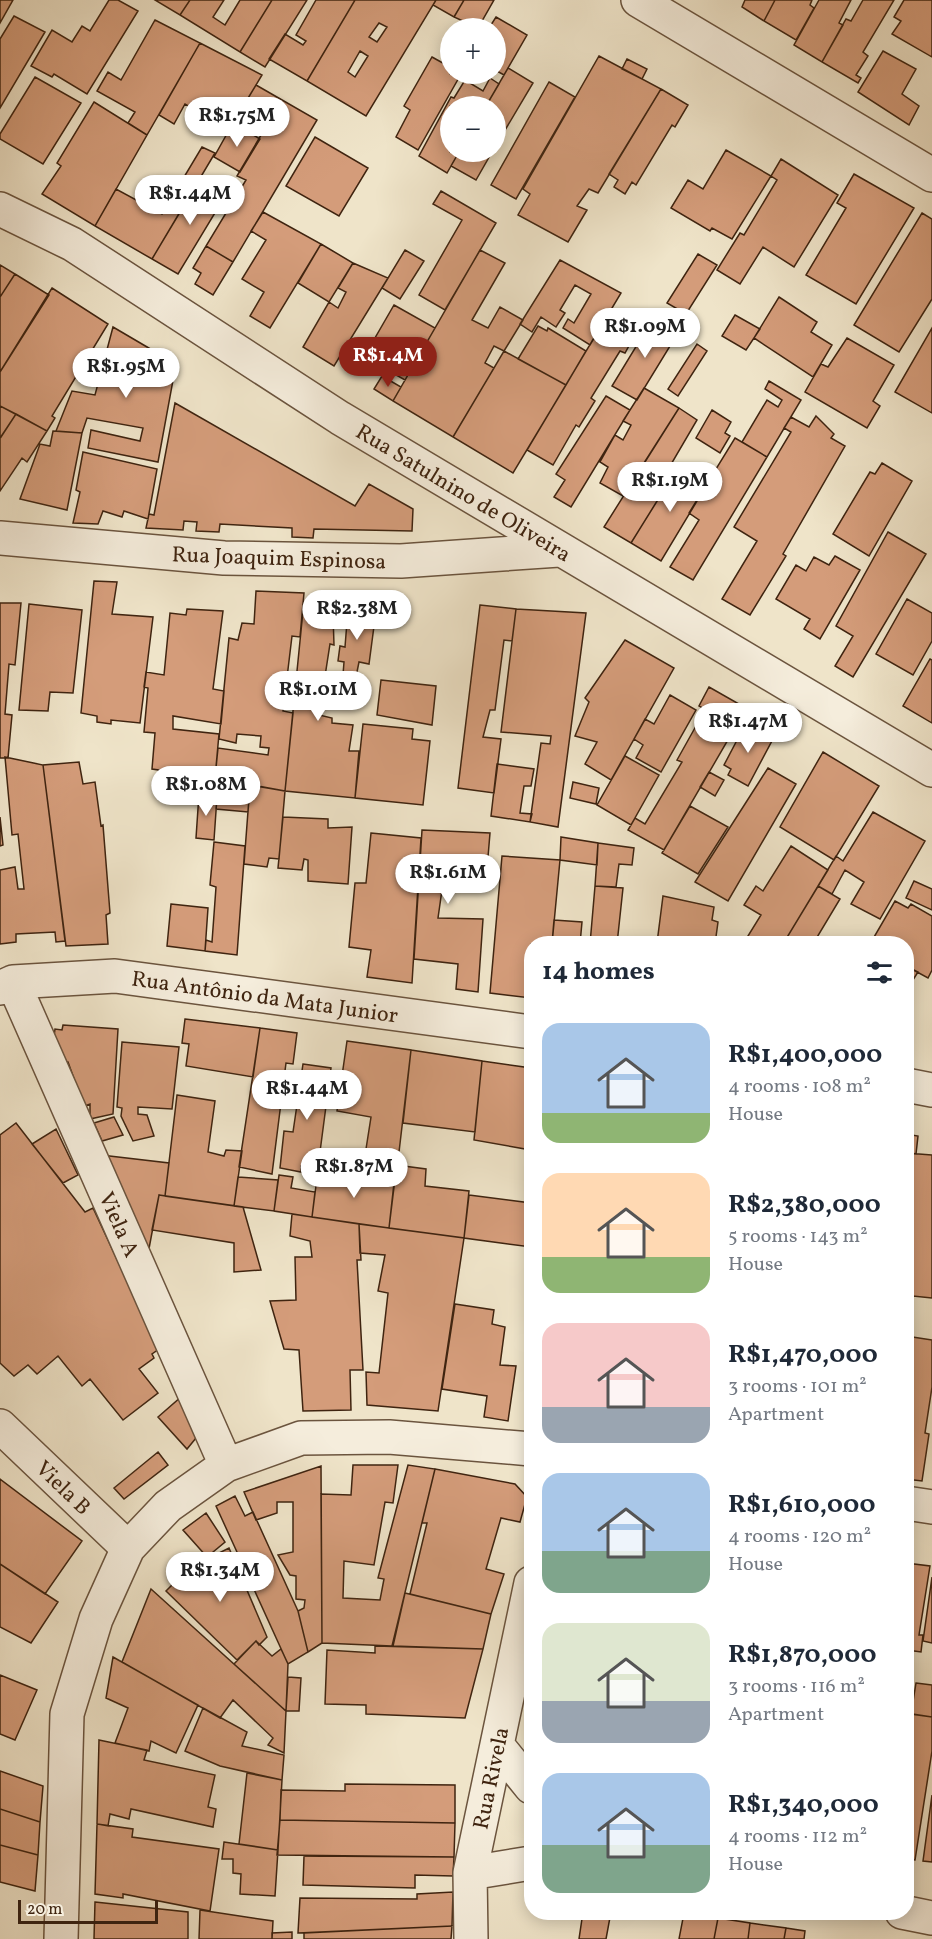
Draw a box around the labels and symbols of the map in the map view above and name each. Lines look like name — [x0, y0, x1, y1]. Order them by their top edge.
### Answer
pin: R$1.75M — [182, 97, 292, 148]
pin: R$1.44M — [135, 175, 245, 226]
pin: R$1.09M — [590, 308, 700, 359]
pin: R$1.4M — [339, 337, 437, 388]
pin: R$1.95M — [71, 348, 181, 399]
street label: Rua Satulnino de Oliveira — [349, 417, 576, 571]
pin: R$1.19M — [615, 462, 725, 513]
street label: Rua Joaquim Espinosa — [171, 540, 387, 579]
pin: R$2.38M — [302, 590, 412, 641]
pin: R$1.01M — [263, 671, 373, 722]
pin: R$1.47M — [693, 703, 803, 754]
pin: R$1.08M — [151, 766, 261, 817]
pin: R$1.61M — [393, 854, 503, 905]
street label: Rua Antônio da Mata Junior — [129, 964, 400, 1033]
pin: R$1.44M — [252, 1070, 362, 1121]
pin: R$1.87M — [299, 1148, 409, 1199]
street label: Viela A — [90, 1187, 146, 1263]
street label: Viela B — [28, 1454, 97, 1523]
pin: R$1.34M — [165, 1552, 275, 1603]
street label: Rua Rivela — [466, 1724, 518, 1833]
scale bar — [18, 1897, 158, 1924]

